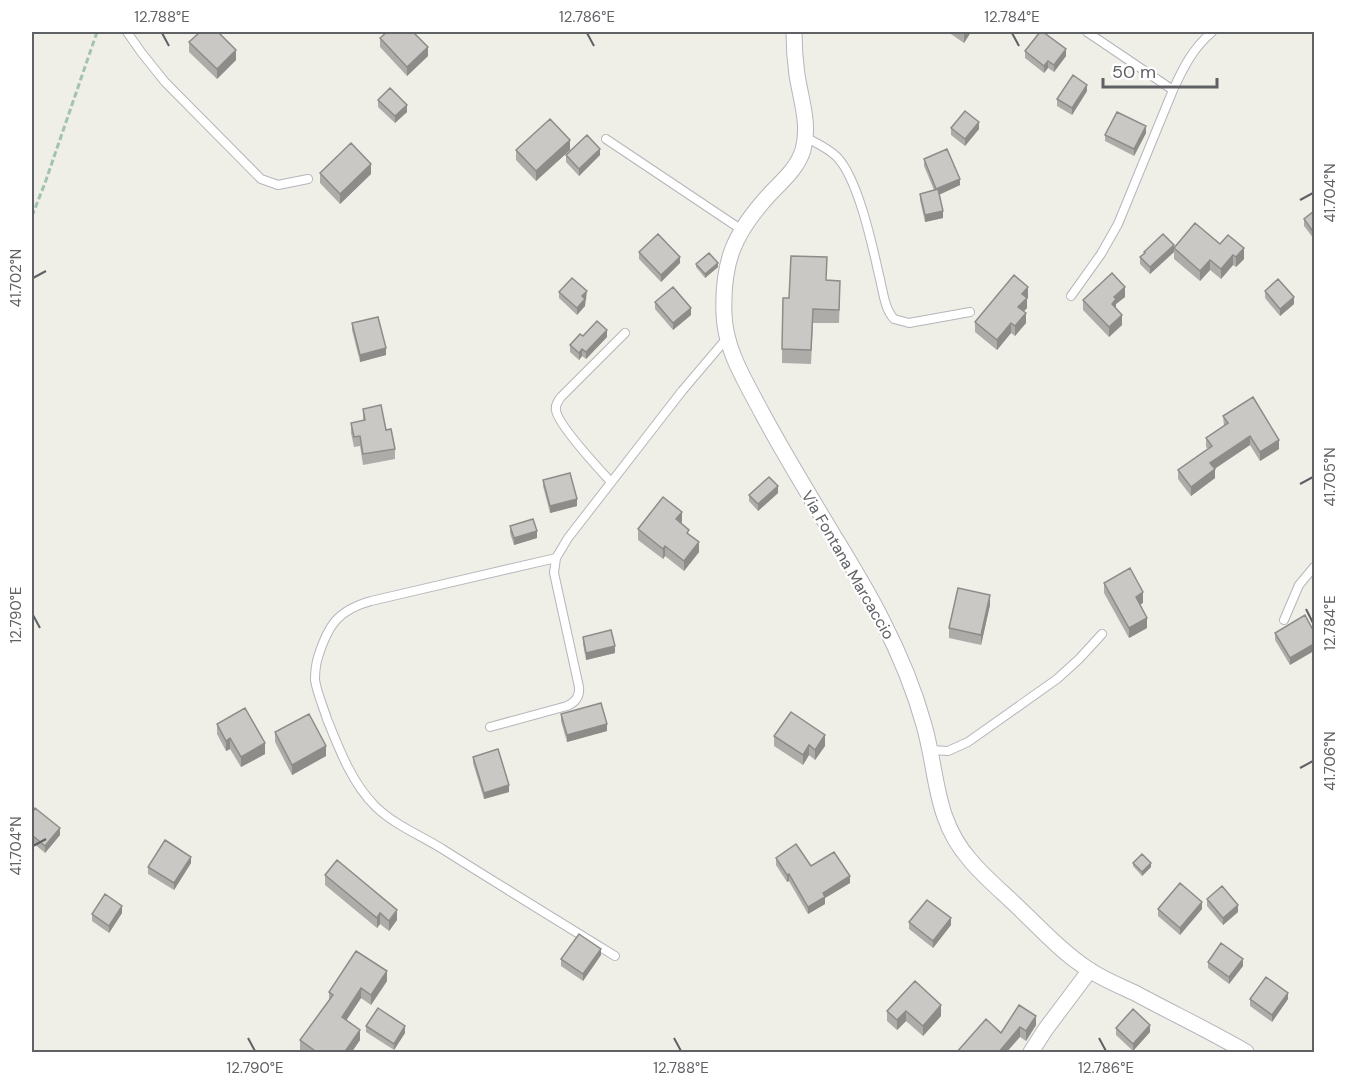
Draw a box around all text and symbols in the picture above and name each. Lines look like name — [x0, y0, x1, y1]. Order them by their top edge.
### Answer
text: 12.788°E — [134, 7, 190, 27]
text: 12.786°E — [559, 7, 615, 27]
text: 12.784°E — [984, 7, 1040, 27]
scale bar — [1103, 51, 1217, 89]
text: 50 m — [1112, 60, 1156, 84]
text: 41.704°N — [1320, 164, 1340, 222]
text: 41.702°N — [6, 249, 26, 307]
text: 41.705°N — [1320, 447, 1340, 507]
street label: Via Fontana Marcaccio — [797, 487, 899, 643]
text: 12.790°E — [6, 587, 26, 643]
text: 12.784°E — [1320, 595, 1340, 651]
text: 41.706°N — [1320, 731, 1340, 791]
text: 41.704°N — [6, 817, 26, 875]
text: 12.790°E — [227, 1058, 283, 1078]
text: 12.788°E — [653, 1058, 709, 1078]
text: 12.786°E — [1078, 1058, 1134, 1078]

